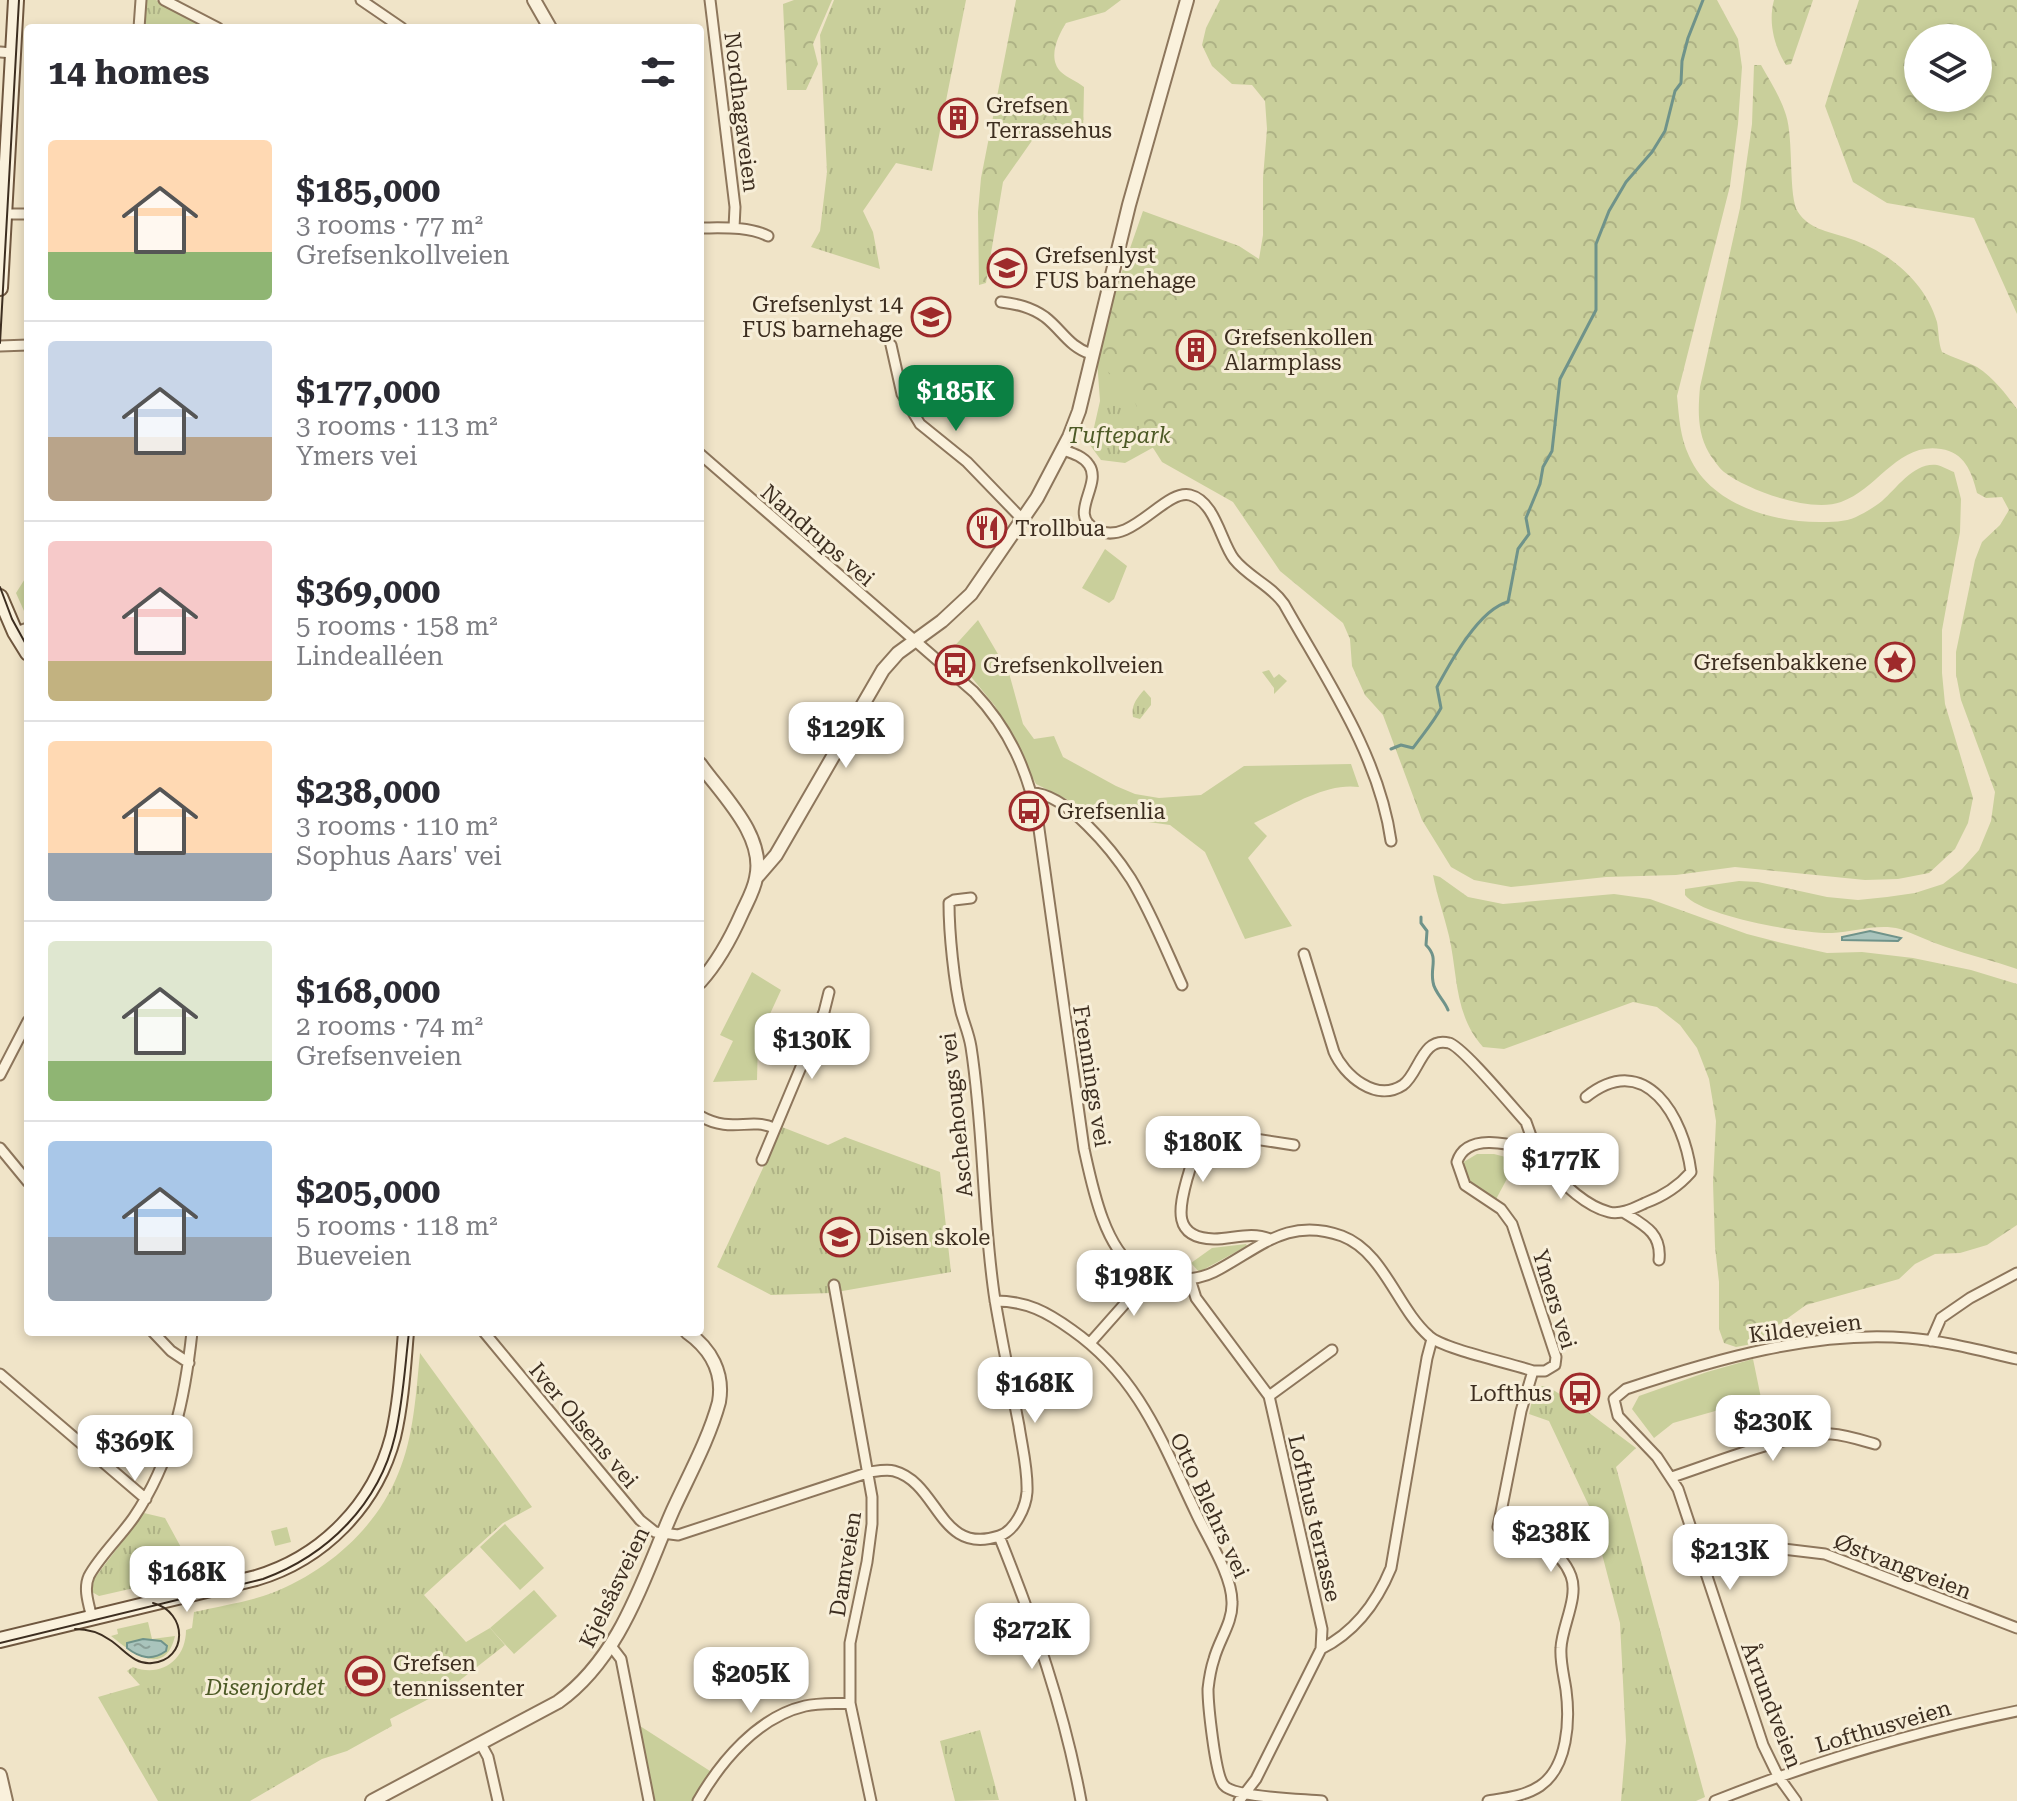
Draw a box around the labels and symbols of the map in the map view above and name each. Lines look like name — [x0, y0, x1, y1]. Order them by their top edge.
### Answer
street label: Nordhagaveien — [719, 31, 764, 194]
place label: Grefsen Terrassehus — [986, 93, 1112, 143]
building icon: Grefsen Terrassehus — [937, 97, 979, 139]
place label: Grefsenlyst FUS barnehage — [1035, 243, 1196, 293]
school or university icon: Grefsenlyst FUS barnehage — [986, 247, 1028, 289]
place label: Grefsenlyst 14 FUS barnehage — [742, 292, 904, 342]
school or university icon: Grefsenlyst 14 FUS barnehage — [910, 296, 952, 338]
place label: Grefsenkollen Alarmplass — [1224, 325, 1373, 375]
building icon: Grefsenkollen Alarmplass — [1175, 329, 1217, 371]
pin: $185K — [900, 365, 1012, 433]
park label: Tuftepark — [1067, 423, 1171, 448]
street label: Nandrups vei — [756, 479, 879, 591]
restaurant icon: Trollbua — [966, 507, 1008, 549]
place label: Trollbua — [1015, 516, 1105, 541]
place icon: Grefsenbakkene — [1874, 641, 1916, 683]
bus stop icon: Grefsenkollveien — [934, 644, 976, 686]
place label: Grefsenbakkene — [1693, 650, 1867, 675]
place label: Grefsenkollveien — [983, 653, 1164, 678]
pin: $129K — [790, 702, 902, 770]
bus stop icon: Grefsenlia — [1008, 790, 1050, 832]
place label: Grefsenlia — [1057, 799, 1165, 824]
street label: Frennings vei — [1068, 1003, 1115, 1149]
pin: $130K — [756, 1013, 868, 1081]
street label: Aschehougs vei — [935, 1031, 978, 1199]
pin: $180K — [1147, 1116, 1259, 1184]
pin: $177K — [1505, 1133, 1617, 1201]
school or university icon: Disen skole — [819, 1216, 861, 1258]
place label: Disen skole — [868, 1225, 990, 1250]
street label: Ymers vei — [1528, 1246, 1581, 1352]
pin: $198K — [1078, 1250, 1190, 1318]
street label: Kildeveien — [1747, 1309, 1863, 1348]
pin: $168K — [979, 1357, 1091, 1425]
street label: Iver Olsens vei — [524, 1358, 643, 1493]
bus stop icon: Lofthus — [1559, 1372, 1601, 1414]
place label: Lofthus — [1470, 1381, 1552, 1406]
pin: $230K — [1717, 1395, 1829, 1463]
pin: $369K — [79, 1415, 191, 1483]
street label: Otto Blehrs vei — [1165, 1429, 1254, 1582]
street label: Lofthus terrasse — [1283, 1432, 1346, 1604]
pin: $238K — [1495, 1506, 1607, 1574]
street label: Damveien — [825, 1510, 866, 1619]
street label: Kjelsåsveien — [574, 1523, 654, 1652]
pin: $213K — [1674, 1524, 1786, 1592]
street label: Østvangveien — [1831, 1529, 1975, 1604]
pin: $168K — [131, 1546, 243, 1614]
pin: $272K — [976, 1603, 1088, 1671]
street label: Årrundveien — [1736, 1638, 1809, 1772]
pin: $205K — [695, 1647, 807, 1715]
place label: Grefsen tennissenter — [393, 1651, 525, 1701]
sports icon: Grefsen tennissenter — [344, 1655, 386, 1697]
park label: Disenjordet — [204, 1675, 326, 1700]
street label: Lofthusveien — [1812, 1695, 1954, 1758]

